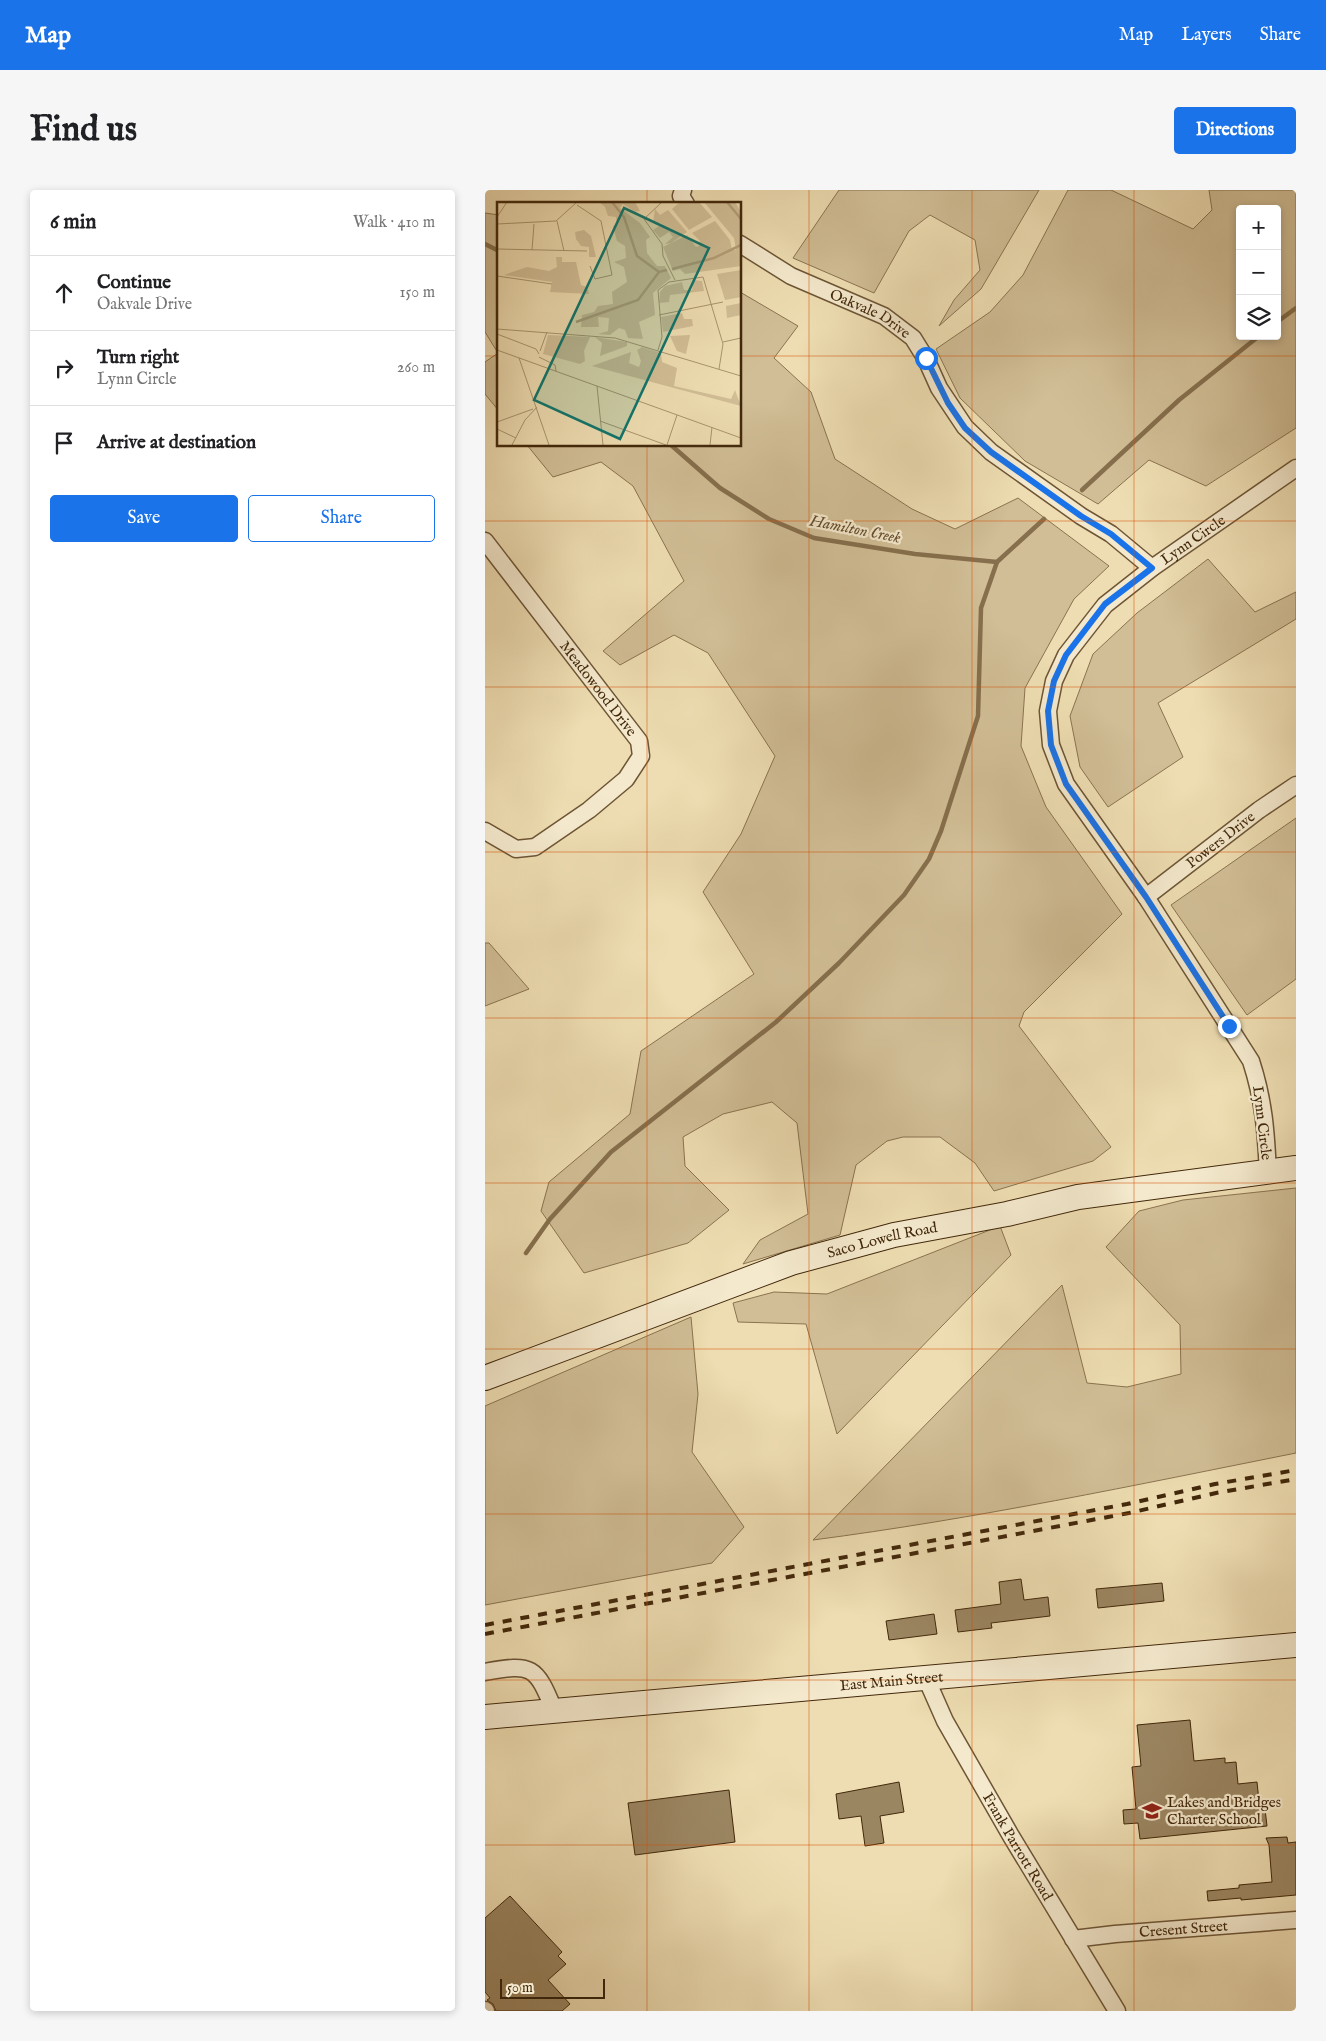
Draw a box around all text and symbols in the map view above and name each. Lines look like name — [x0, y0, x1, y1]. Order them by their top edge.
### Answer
text: Map — [25, 20, 71, 51]
text: Map — [1119, 24, 1153, 47]
text: Layers — [1181, 24, 1232, 47]
text: Share — [1260, 24, 1301, 47]
button: Directions — [1174, 107, 1296, 154]
text: Find us — [30, 108, 137, 153]
inset map — [497, 202, 741, 446]
map controls — [1236, 205, 1281, 340]
button: + — [1236, 205, 1281, 250]
text: 6 min — [50, 209, 96, 236]
text: Walk · 410 m — [353, 213, 435, 233]
button: − — [1236, 250, 1281, 295]
text: Continue — [97, 271, 171, 295]
icon: ahead — [50, 279, 78, 307]
text: 150 m — [400, 283, 435, 303]
street label: Oakvale Drive — [827, 284, 915, 342]
text: Oakvale Drive — [97, 295, 192, 315]
button: layers — [1236, 295, 1281, 340]
text: Turn right — [97, 346, 179, 370]
route start — [915, 347, 938, 370]
icon: right — [50, 354, 78, 382]
text: 260 m — [397, 358, 435, 378]
text: Lynn Circle — [97, 370, 177, 390]
icon: arrive — [50, 429, 78, 457]
text: Arrive at destination — [97, 431, 256, 455]
button: Save — [50, 495, 238, 542]
button: Share — [248, 495, 435, 542]
street label: Lynn Circle — [1157, 510, 1229, 569]
water label: Hamilton Creek — [807, 511, 903, 549]
street label: Meadowood Drive — [556, 637, 641, 740]
street label: Powers Drive — [1182, 807, 1259, 872]
route end — [1218, 1015, 1241, 1038]
street label: Lynn Circle — [1248, 1085, 1276, 1161]
street label: Saco Lowell Road — [825, 1217, 940, 1262]
street label: East Main Street — [839, 1667, 944, 1695]
street label: Frank Parrott Road — [978, 1789, 1058, 1905]
place label: Lakes and Bridges Charter School — [1167, 1793, 1281, 1829]
school or university icon: Lakes and Bridges Charter School — [1141, 1800, 1163, 1822]
street label: Cresent Street — [1138, 1916, 1229, 1942]
scale bar — [500, 1976, 605, 1999]
text: 50 m — [507, 1979, 533, 1997]

